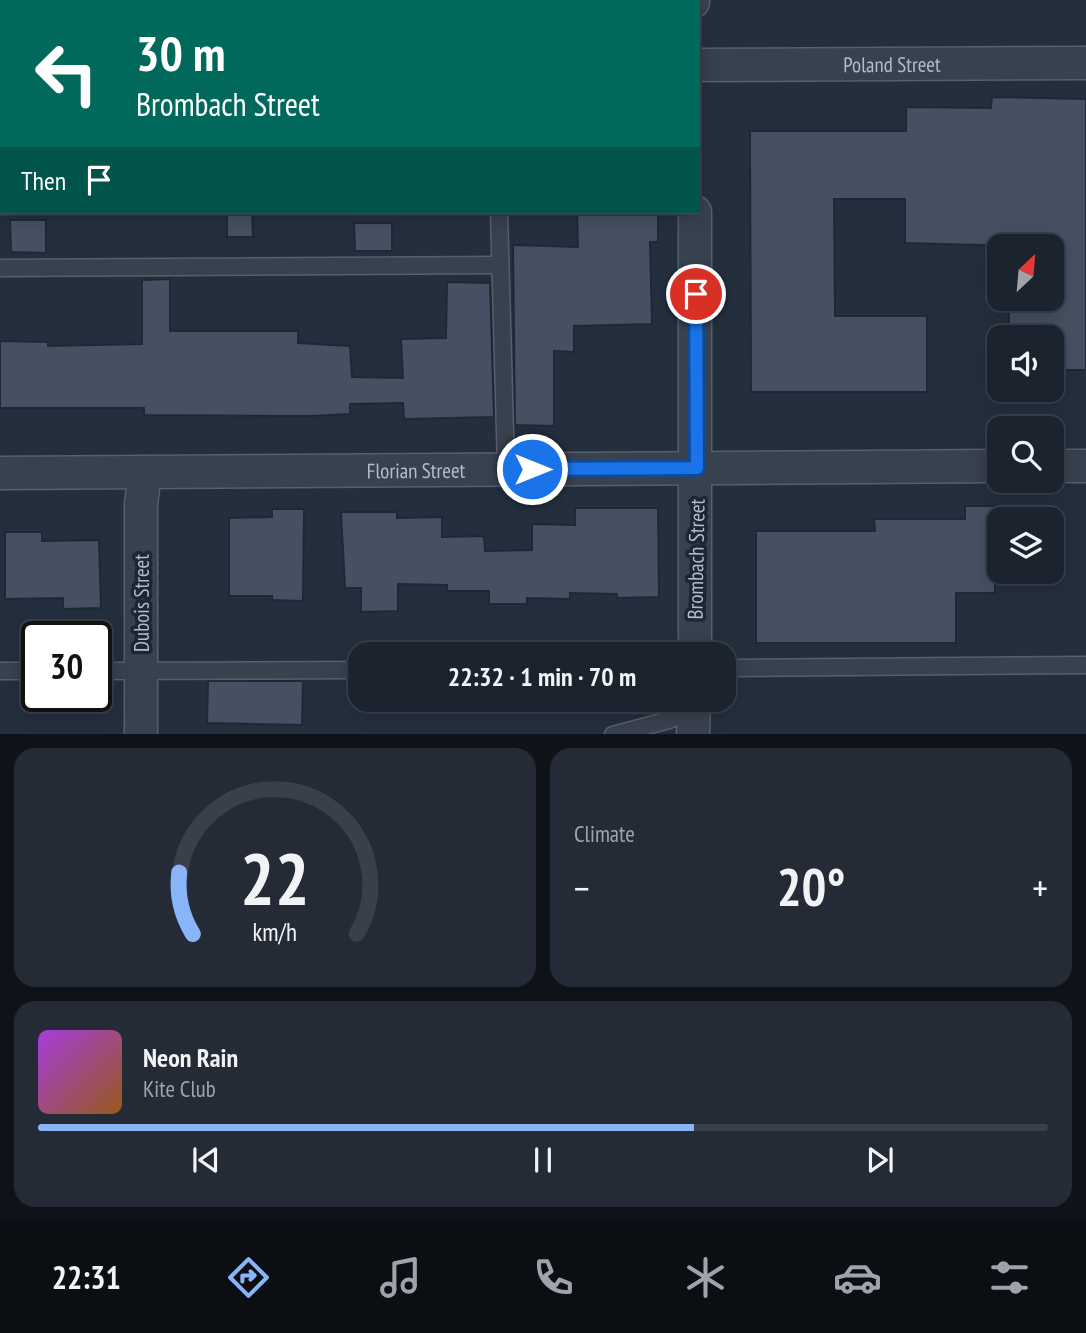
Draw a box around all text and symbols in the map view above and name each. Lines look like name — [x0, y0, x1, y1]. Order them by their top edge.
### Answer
text: 30 m — [136, 21, 225, 85]
icon: left — [21, 28, 112, 119]
street label: Poland Street — [843, 50, 941, 78]
text: Brombach Street — [136, 83, 320, 125]
icon: arrive — [80, 161, 118, 199]
text: Then — [21, 164, 66, 197]
north arrow — [987, 234, 1064, 312]
map controls — [987, 234, 1064, 584]
pin — [666, 264, 726, 324]
icon: arrive — [677, 275, 715, 313]
button: sound — [987, 325, 1064, 402]
button: search — [987, 416, 1064, 493]
position arrow — [495, 432, 569, 506]
street label: Florian Street — [367, 456, 466, 484]
street label: Brombach Street — [681, 498, 711, 619]
button: layers — [987, 507, 1064, 584]
street label: Dubois Street — [128, 554, 155, 652]
speed limit sign: 30 — [21, 621, 112, 712]
text: 22:32 · 1 min · 70 m — [448, 660, 636, 693]
text: Climate — [574, 819, 635, 848]
text: 22 — [240, 830, 310, 924]
text: 20° — [777, 853, 845, 920]
text: − — [574, 863, 590, 912]
text: + — [1032, 863, 1048, 912]
text: km/h — [253, 915, 297, 947]
text: Neon Rain — [143, 1041, 238, 1074]
text: Kite Club — [143, 1074, 216, 1103]
icon: previous — [187, 1141, 225, 1179]
icon: pause — [524, 1141, 562, 1179]
icon: next — [861, 1141, 899, 1179]
icon: directions — [224, 1253, 273, 1302]
icon: music — [376, 1253, 425, 1302]
icon: phone — [529, 1253, 578, 1302]
icon: climate — [681, 1253, 730, 1302]
icon: car — [833, 1253, 882, 1302]
icon: filters — [985, 1253, 1034, 1302]
text: 22:31 — [52, 1256, 121, 1298]

